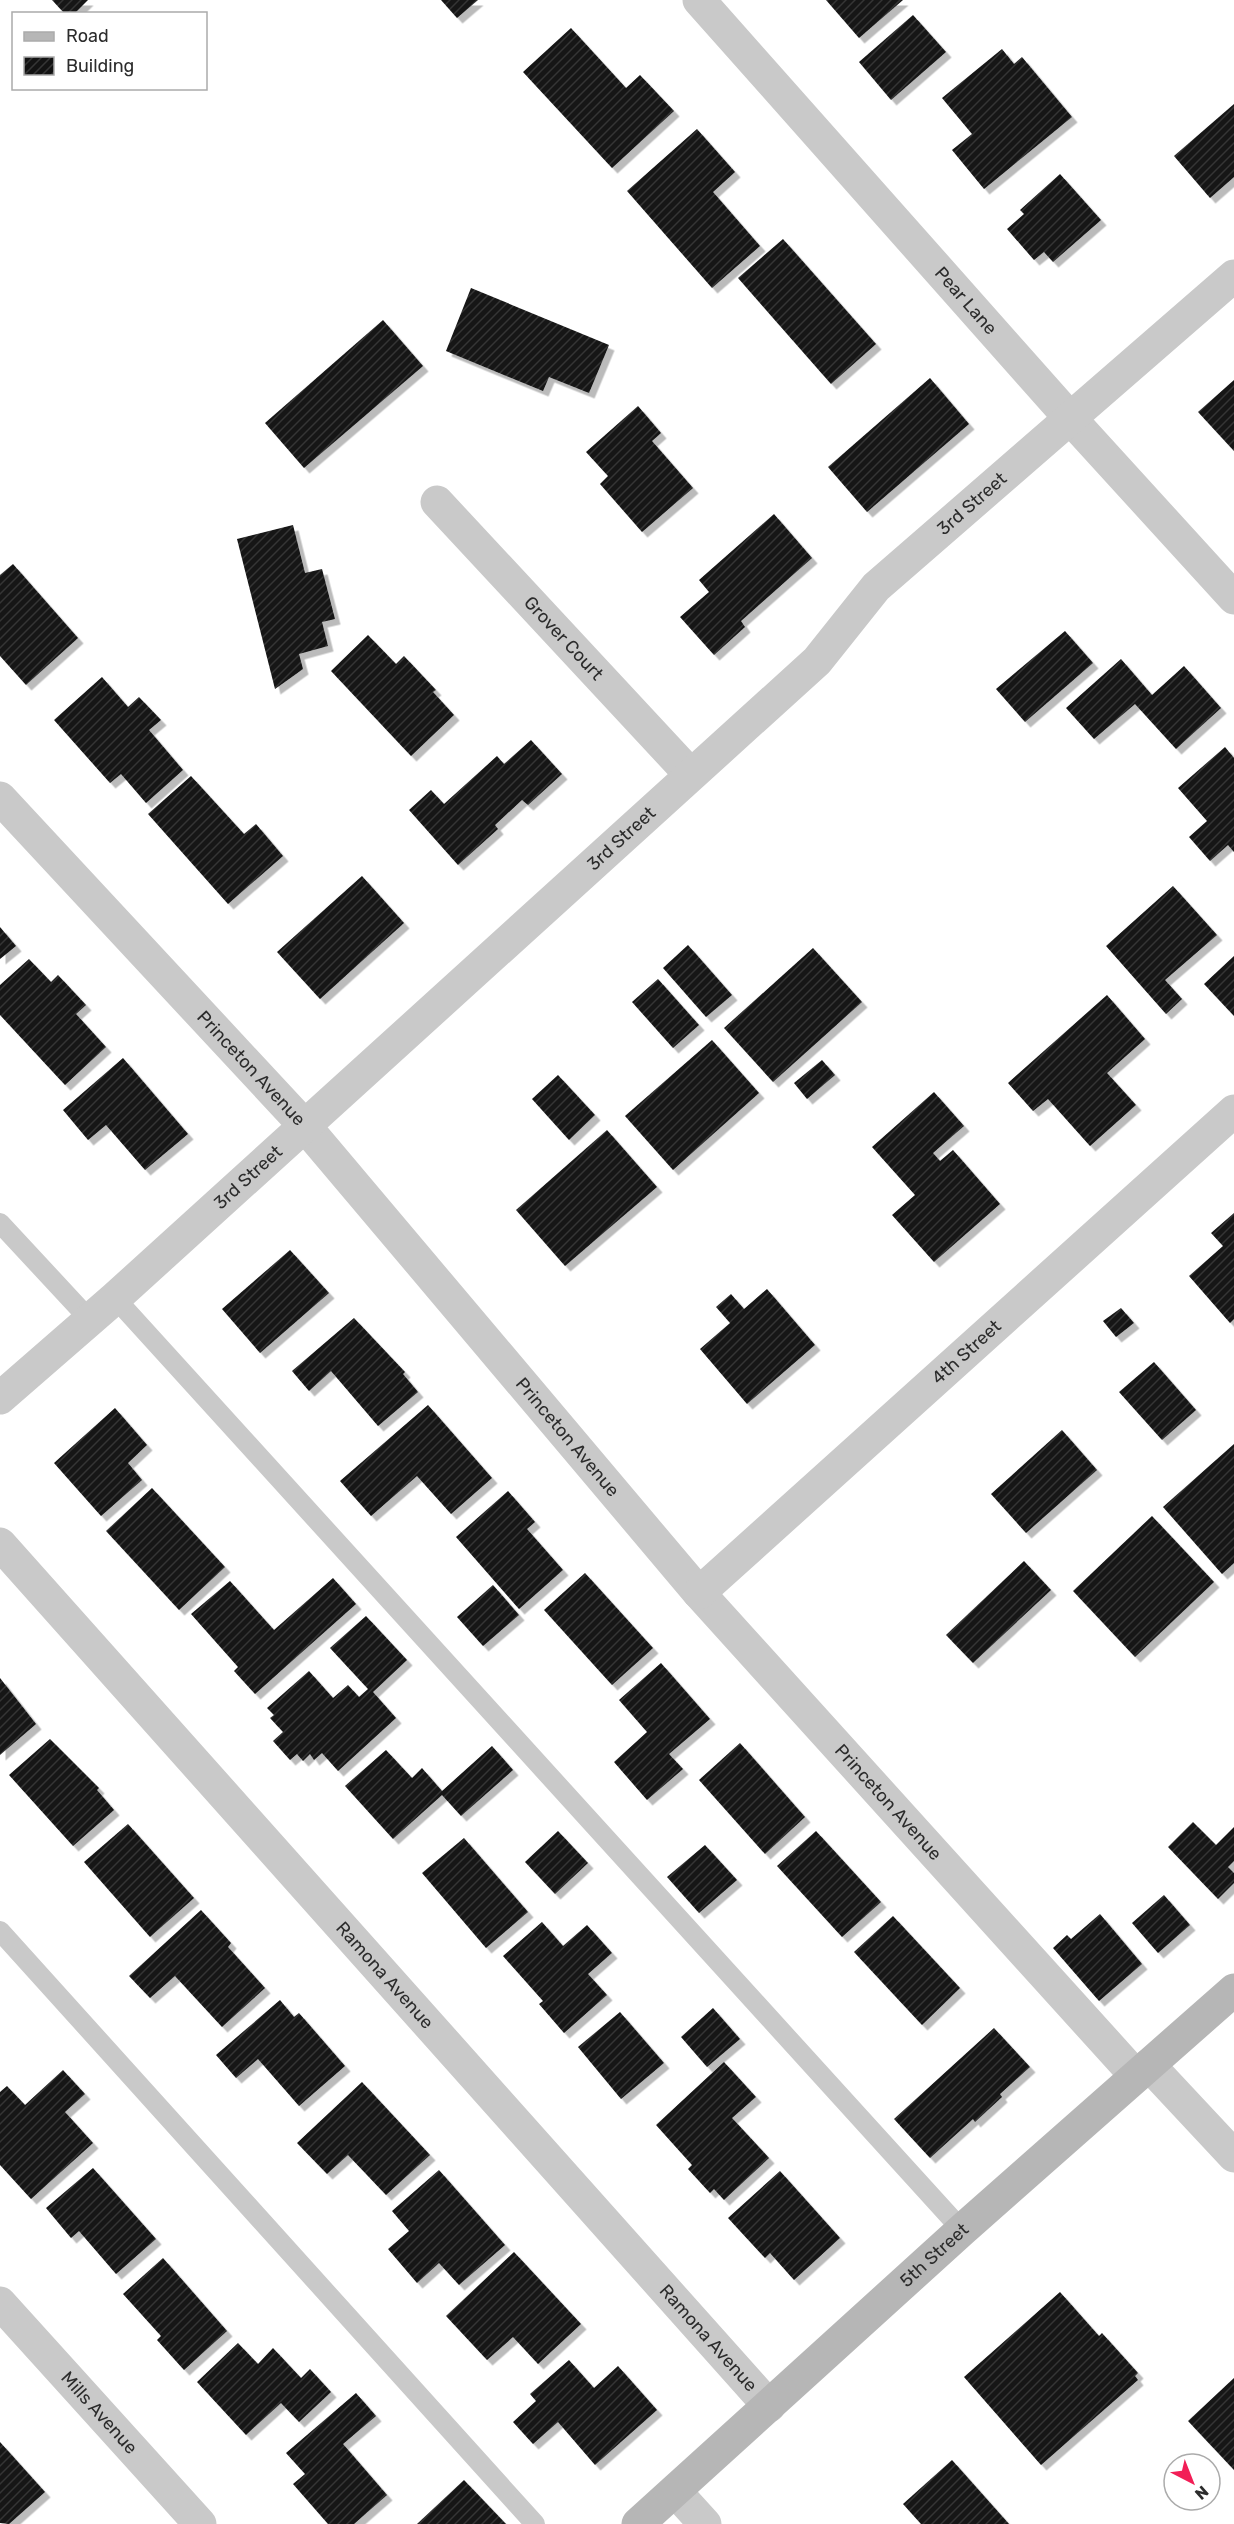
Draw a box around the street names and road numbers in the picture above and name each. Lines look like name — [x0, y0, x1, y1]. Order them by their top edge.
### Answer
street label: Pear Lane — [930, 262, 1002, 339]
street label: 3rd Street — [933, 468, 1011, 540]
street label: Grover Court — [519, 592, 608, 685]
street label: 3rd Street — [582, 802, 660, 875]
street label: Princeton Avenue — [192, 1006, 310, 1130]
street label: 3rd Street — [209, 1141, 287, 1214]
street label: 4th Street — [927, 1315, 1006, 1389]
street label: Princeton Avenue — [511, 1373, 624, 1501]
street label: Princeton Avenue — [830, 1740, 946, 1865]
street label: Ramona Avenue — [331, 1917, 438, 2033]
street label: 5th Street — [895, 2218, 973, 2292]
street label: Ramona Avenue — [655, 2280, 762, 2396]
street label: Mills Avenue — [56, 2367, 142, 2459]

